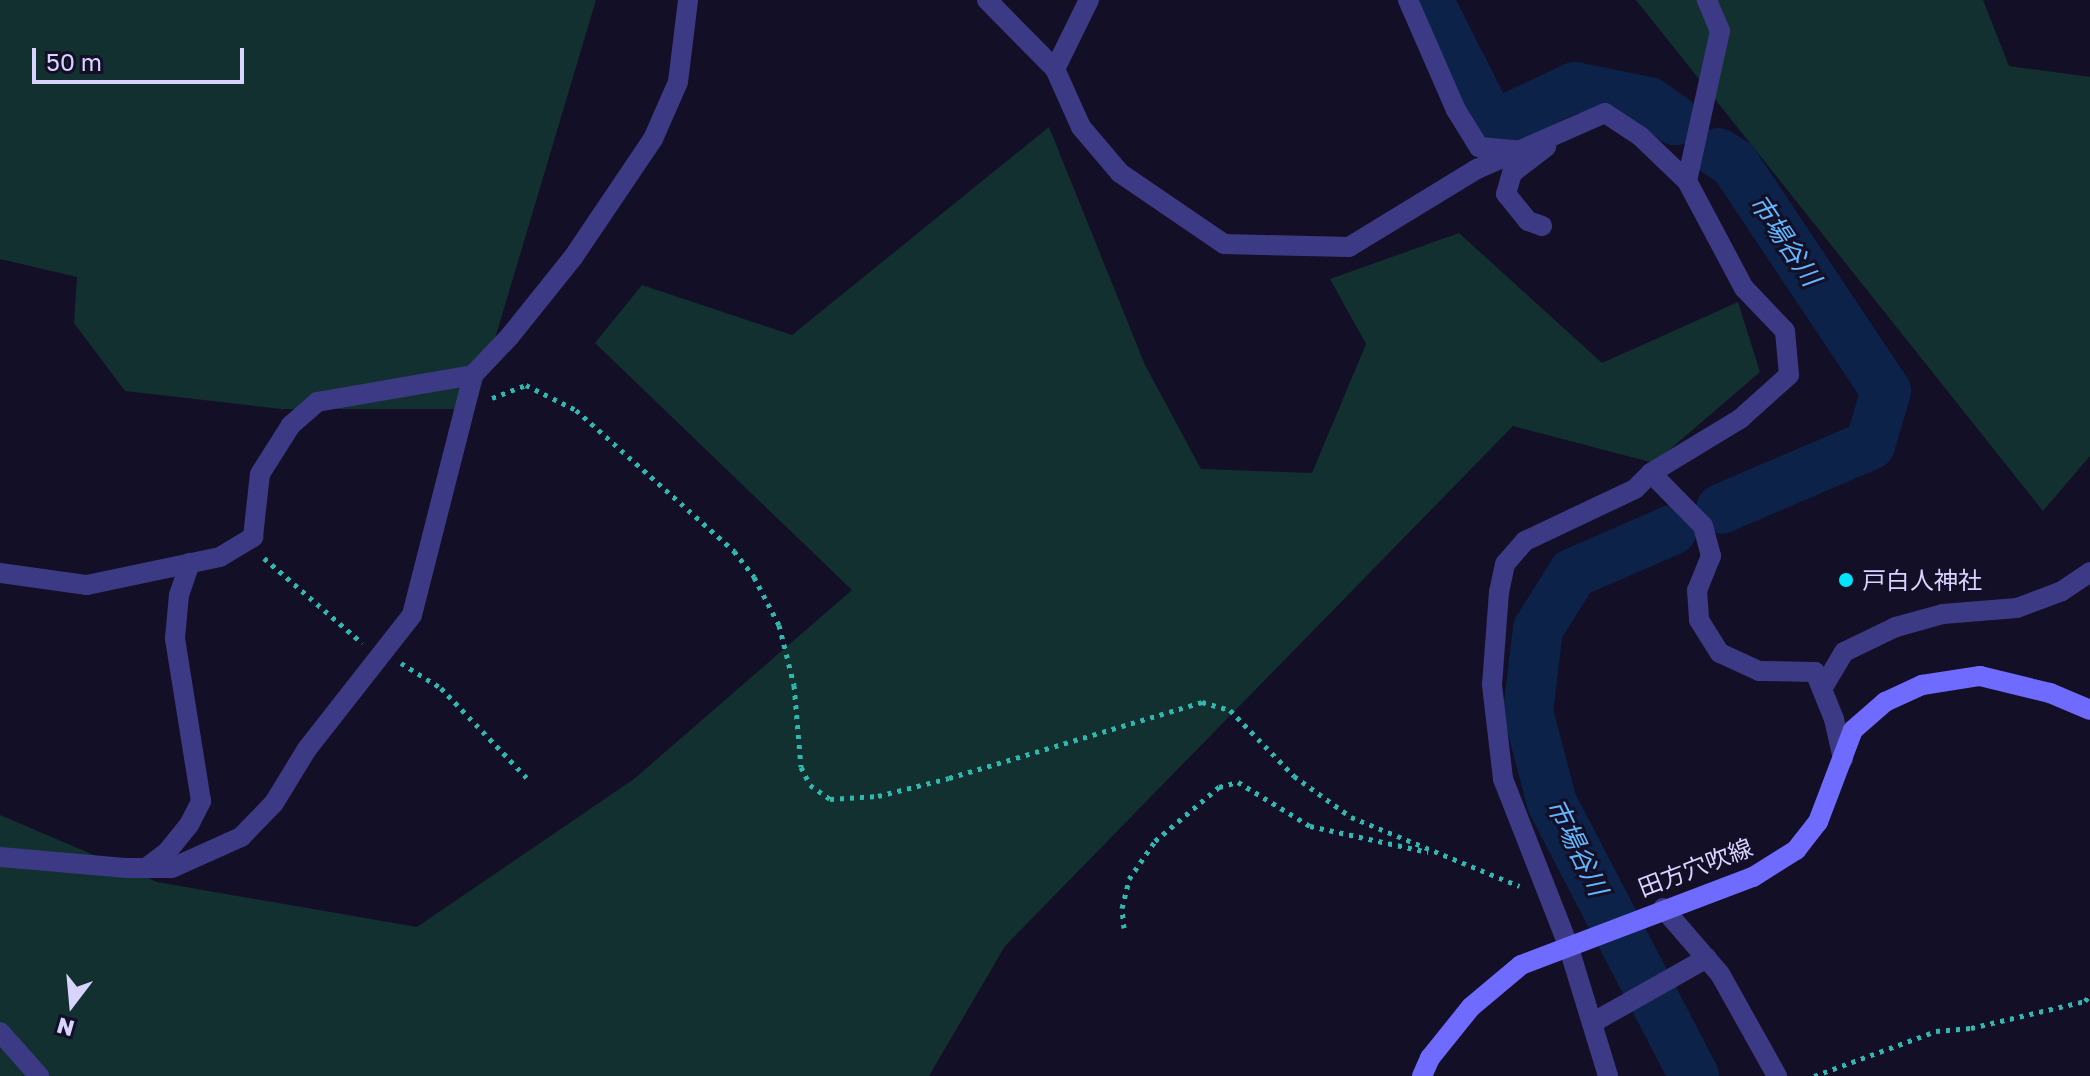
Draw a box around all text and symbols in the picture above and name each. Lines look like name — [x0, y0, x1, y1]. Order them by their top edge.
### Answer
scale bar — [36, 32, 248, 82]
text: 50 m — [46, 47, 102, 76]
water label: 市場谷川 — [1743, 188, 1827, 292]
place label: 戸白人神社 — [1862, 566, 1982, 594]
marker: 戸白人神社 — [1837, 571, 1855, 589]
water label: 市場谷川 — [1540, 793, 1614, 901]
street label: 田方穴吹線 — [1634, 832, 1756, 902]
north arrow — [32, 964, 112, 1044]
text: N — [53, 1012, 77, 1043]

